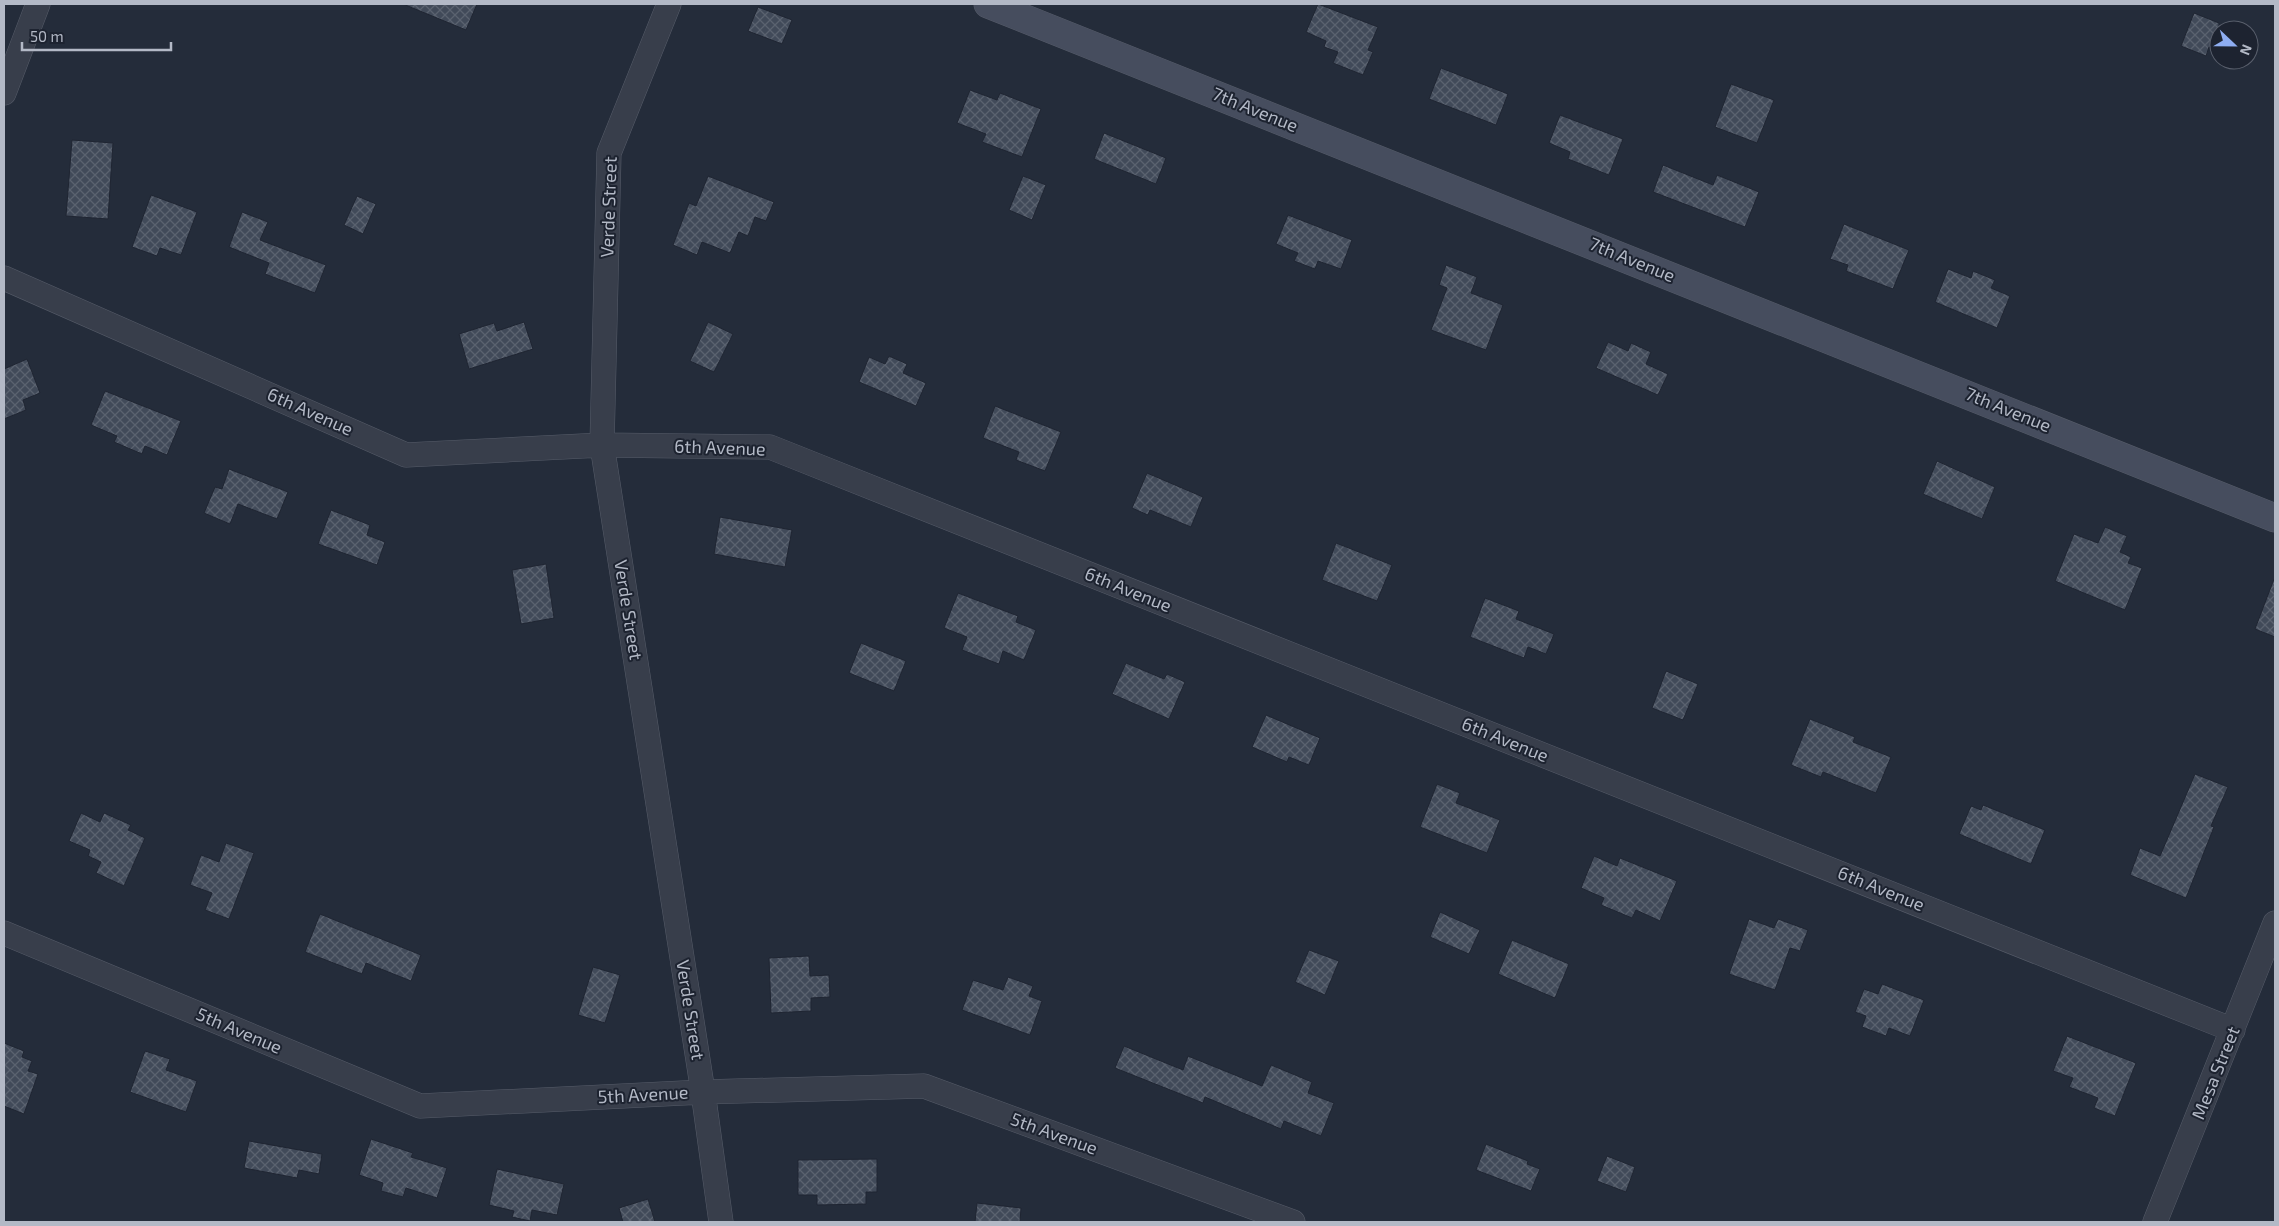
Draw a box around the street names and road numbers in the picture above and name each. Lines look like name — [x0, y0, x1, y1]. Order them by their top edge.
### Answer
street label: 7th Avenue — [1209, 82, 1301, 136]
street label: Verde Street — [595, 156, 621, 258]
street label: 7th Avenue — [1586, 232, 1678, 286]
street label: 6th Avenue — [264, 382, 357, 440]
street label: 7th Avenue — [1962, 382, 2054, 436]
street label: 6th Avenue — [674, 434, 766, 460]
street label: Verde Street — [610, 558, 648, 662]
street label: 6th Avenue — [1082, 562, 1175, 616]
street label: 6th Avenue — [1459, 712, 1552, 766]
street label: 6th Avenue — [1835, 861, 1928, 915]
street label: Verde Street — [672, 958, 710, 1062]
street label: 5th Avenue — [193, 1002, 286, 1058]
street label: Mesa Street — [2186, 1023, 2244, 1122]
street label: 5th Avenue — [597, 1081, 689, 1107]
street label: 5th Avenue — [1008, 1107, 1101, 1159]

